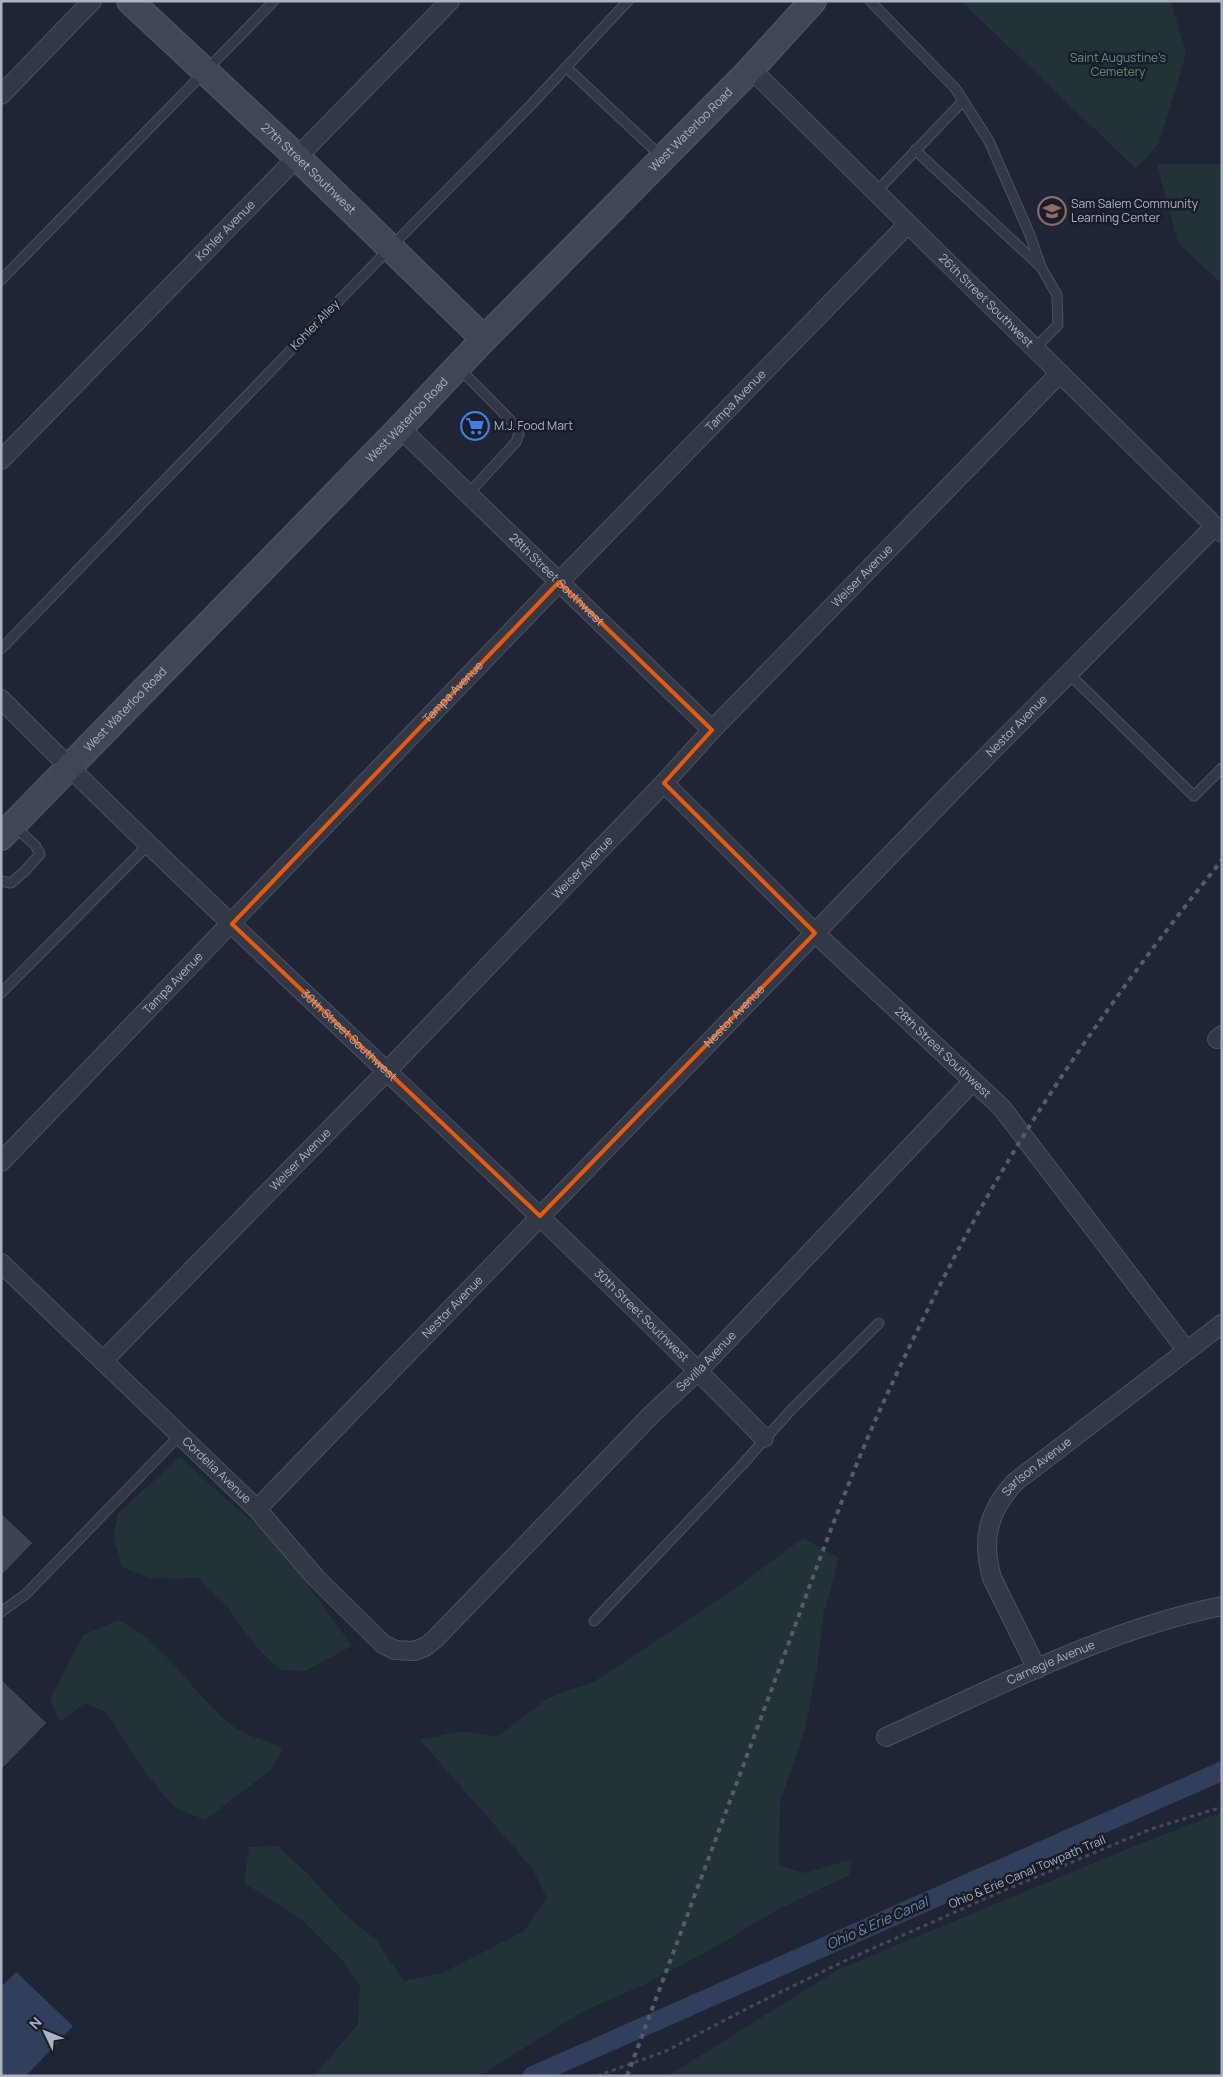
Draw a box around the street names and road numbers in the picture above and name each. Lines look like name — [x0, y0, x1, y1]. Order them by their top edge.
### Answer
street label: West Waterloo Road — [645, 84, 736, 175]
street label: 27th Street Southwest — [258, 119, 360, 218]
street label: Kohler Avenue — [192, 196, 259, 264]
street label: 26th Street Southwest — [935, 250, 1038, 351]
street label: Kohler Alley — [286, 295, 343, 354]
street label: Tampa Avenue — [701, 366, 770, 435]
street label: West Waterloo Road — [362, 373, 452, 466]
street label: 28th Street Southwest — [506, 529, 609, 630]
street label: Weiser Avenue — [827, 541, 896, 611]
street label: Tampa Avenue — [419, 657, 487, 727]
street label: West Waterloo Road — [80, 663, 170, 755]
street label: Nestor Avenue — [982, 691, 1051, 760]
street label: Weiser Avenue — [548, 832, 617, 903]
street label: Tampa Avenue — [139, 948, 207, 1018]
street label: Nestor Avenue — [700, 981, 768, 1051]
street label: 30th Street Southwest — [297, 985, 401, 1085]
street label: 28th Street Southwest — [891, 1003, 995, 1102]
street label: Weiser Avenue — [265, 1124, 335, 1194]
street label: 30th Street Southwest — [591, 1265, 693, 1366]
street label: Nestor Avenue — [418, 1272, 486, 1342]
street label: Sevilla Avenue — [672, 1327, 740, 1395]
street label: Cordelia Avenue — [179, 1433, 255, 1507]
street label: Sarlson Avenue — [998, 1433, 1075, 1499]
street label: Carnegie Avenue — [1004, 1636, 1097, 1688]
street label: Ohio & Erie Canal Towpath Trail — [946, 1831, 1108, 1912]

